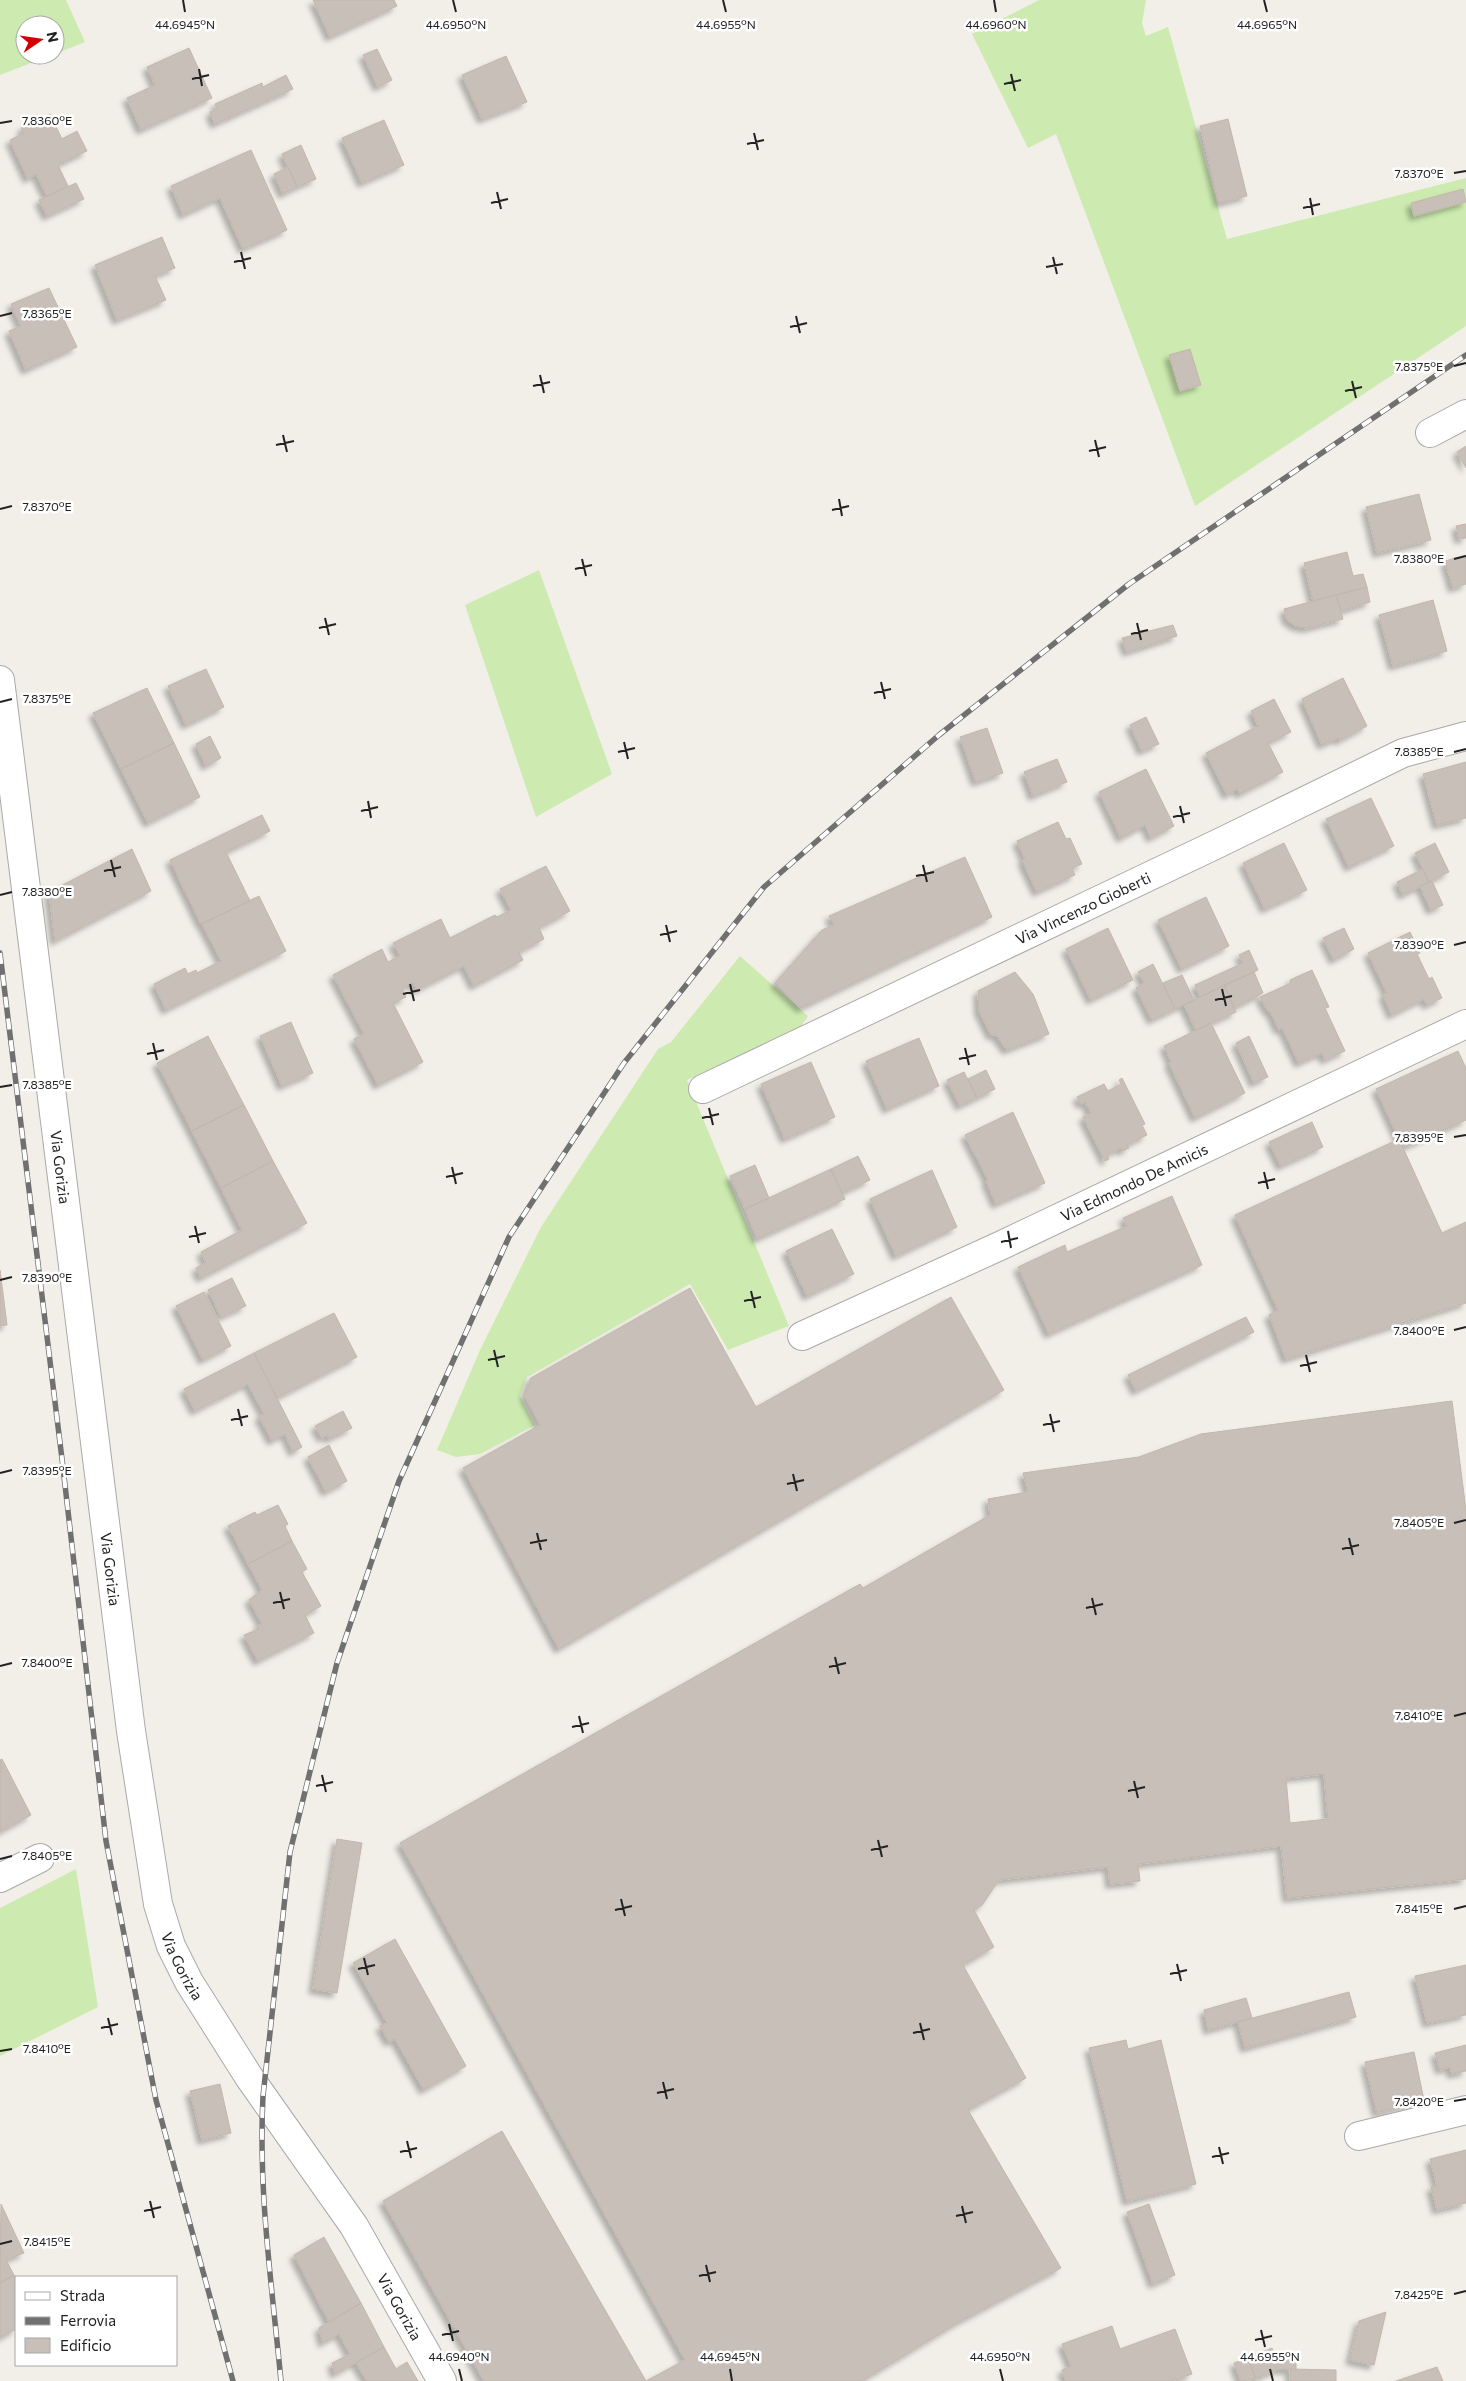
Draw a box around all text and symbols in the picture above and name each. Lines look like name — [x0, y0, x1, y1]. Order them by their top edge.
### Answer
north arrow — [15, 15, 65, 65]
text: 44.6945°N — [155, 17, 215, 31]
text: 44.6950°N — [426, 17, 486, 31]
text: 44.6955°N — [696, 17, 756, 31]
text: 44.6960°N — [965, 17, 1027, 31]
text: 44.6965°N — [1237, 17, 1297, 31]
text: N — [44, 30, 63, 44]
text: 7.8360°E — [22, 113, 72, 127]
text: 7.8370°E — [1394, 166, 1444, 180]
text: 7.8365°E — [22, 306, 72, 320]
text: 7.8375°E — [1395, 359, 1443, 373]
text: 7.8370°E — [22, 499, 72, 513]
text: 7.8380°E — [1394, 551, 1444, 565]
text: 7.8375°E — [23, 691, 71, 705]
text: 7.8385°E — [1394, 744, 1444, 758]
street label: Via Vincenzo Gioberti — [1013, 868, 1154, 948]
text: 7.8380°E — [22, 884, 72, 898]
text: 7.8390°E — [1394, 937, 1444, 951]
text: 7.8385°E — [22, 1077, 72, 1091]
street label: Via Gorizia — [47, 1129, 74, 1205]
text: 7.8395°E — [1394, 1130, 1444, 1144]
street label: Via Edmondo De Amicis — [1058, 1139, 1211, 1225]
text: 7.8390°E — [22, 1270, 72, 1284]
text: 7.8400°E — [1393, 1323, 1445, 1337]
text: 7.8395°E — [22, 1463, 72, 1477]
text: 7.8405°E — [1394, 1515, 1444, 1529]
street label: Via Gorizia — [97, 1531, 124, 1607]
text: 7.8400°E — [21, 1655, 73, 1669]
text: 7.8410°E — [1395, 1708, 1443, 1722]
text: 7.8405°E — [22, 1848, 72, 1862]
text: 7.8415°E — [1395, 1901, 1443, 1915]
street label: Via Gorizia — [158, 1930, 207, 2003]
text: 7.8410°E — [23, 2041, 71, 2055]
text: 7.8420°E — [1394, 2094, 1444, 2108]
text: 7.8415°E — [23, 2234, 71, 2248]
street label: Via Gorizia — [374, 2270, 426, 2343]
legend — [15, 2276, 178, 2366]
text: Strada — [60, 2286, 105, 2304]
text: 7.8425°E — [1395, 2287, 1443, 2301]
text: Ferrovia — [60, 2311, 116, 2329]
text: Edificio — [60, 2336, 111, 2354]
text: 44.6940°N — [428, 2349, 490, 2363]
text: 44.6945°N — [700, 2349, 760, 2363]
text: 44.6950°N — [970, 2349, 1030, 2363]
text: 44.6955°N — [1240, 2349, 1300, 2363]

